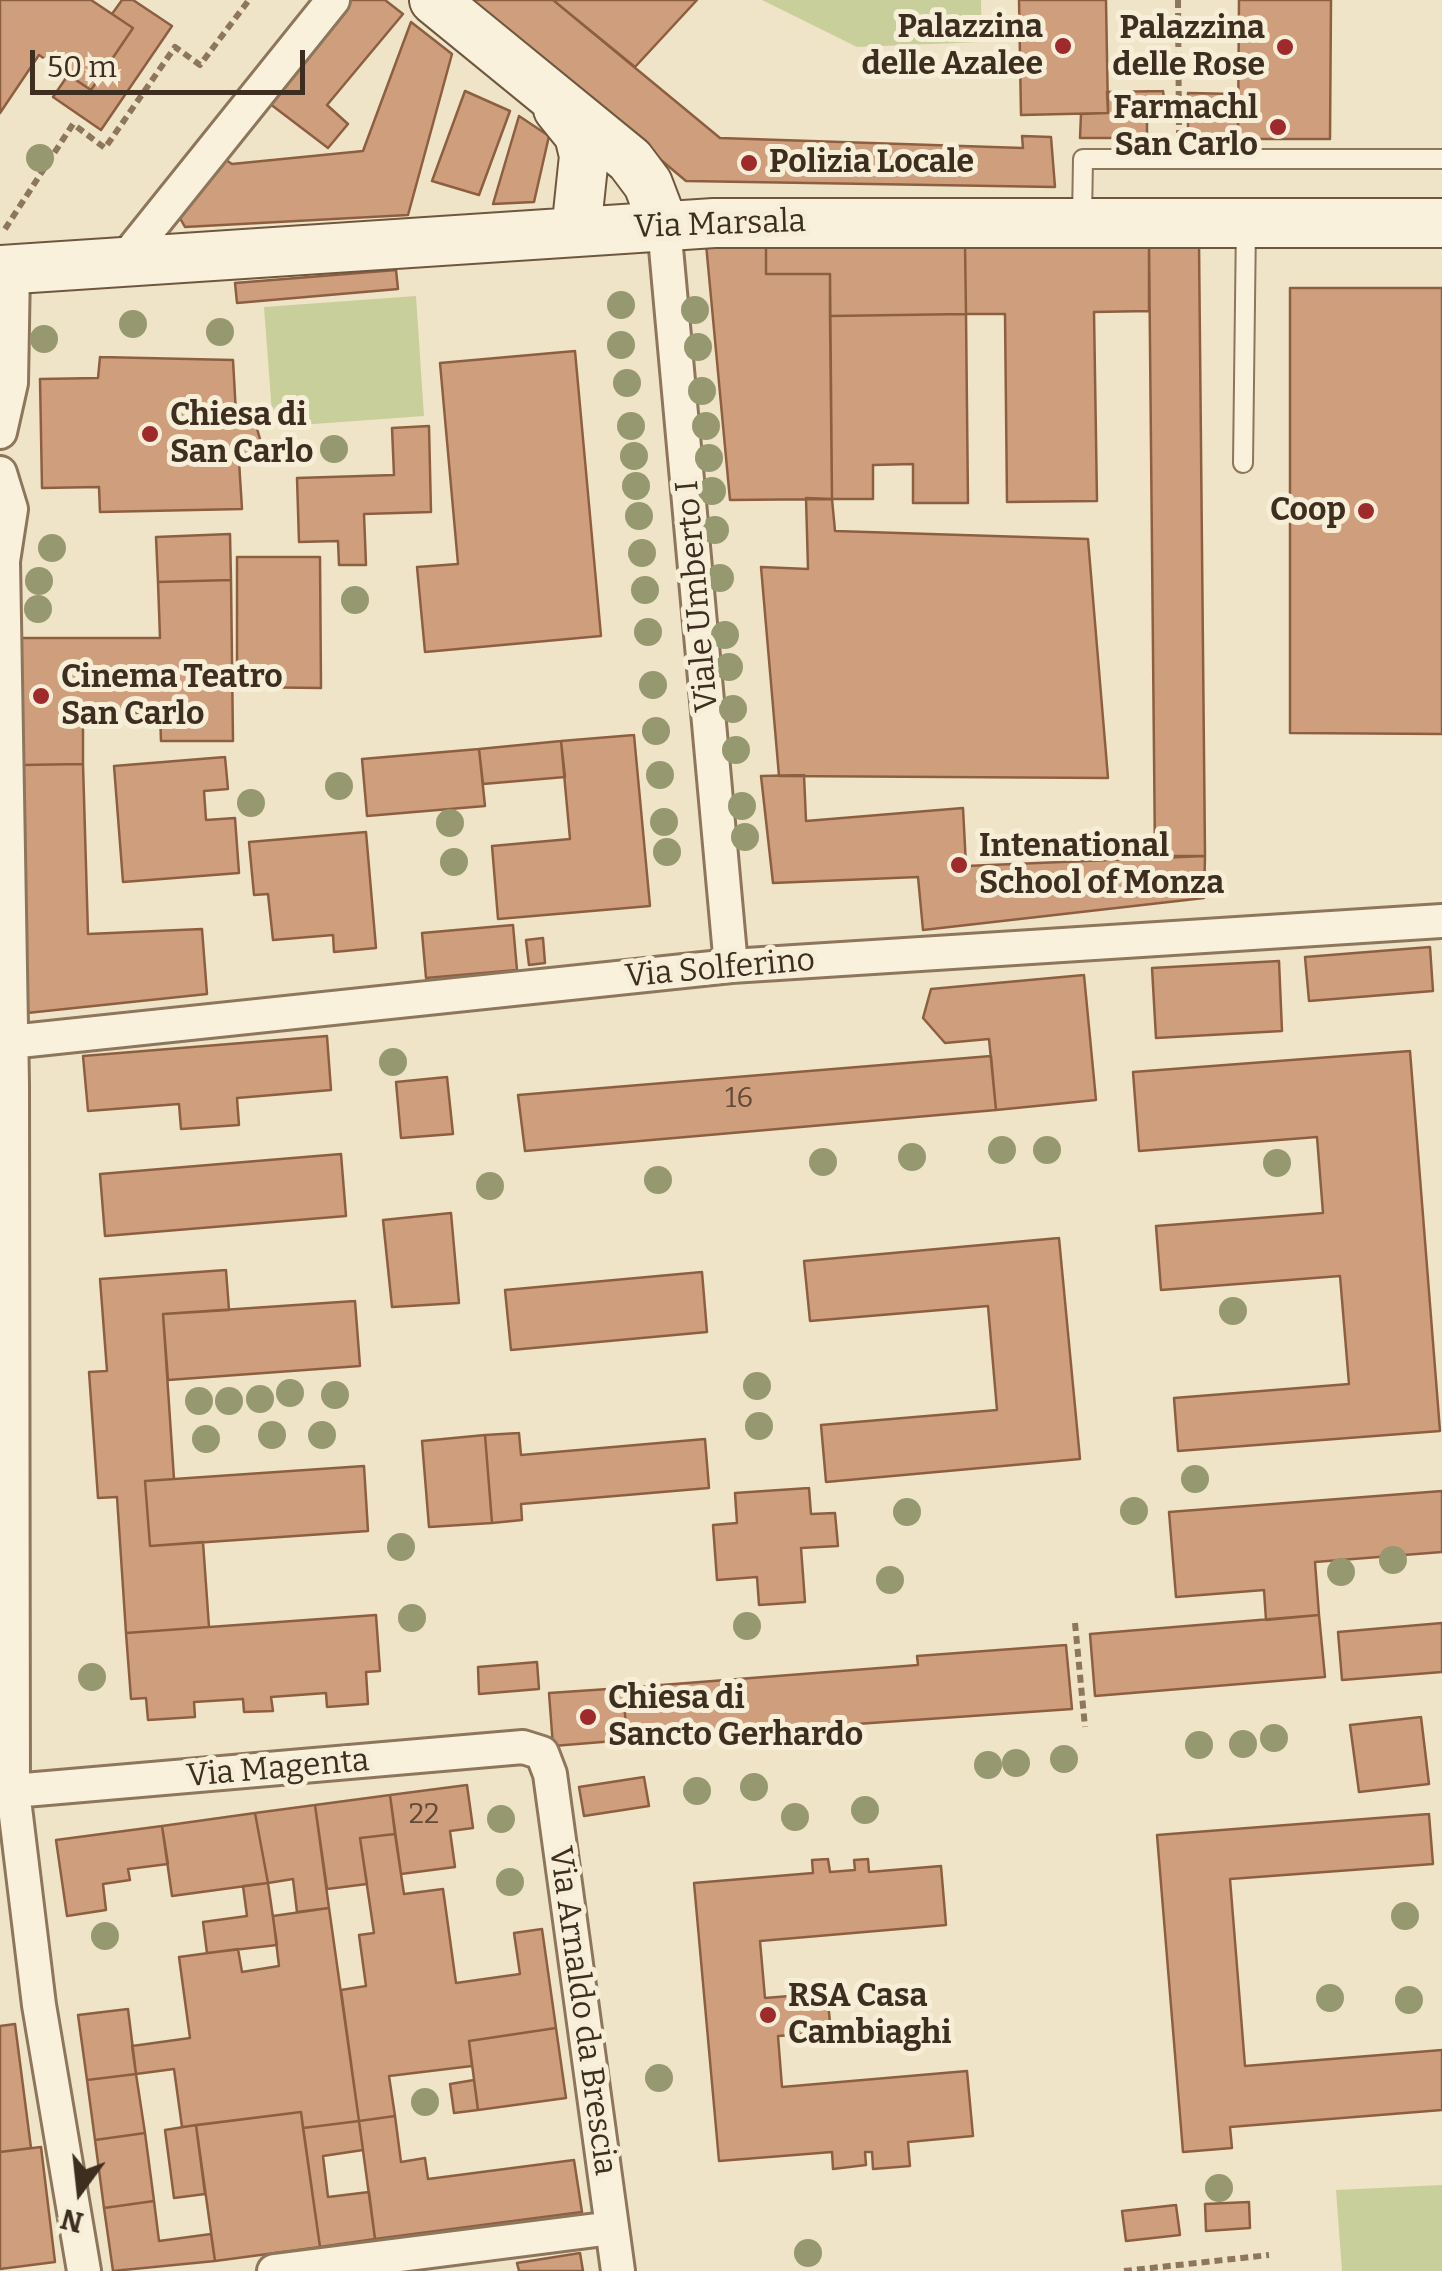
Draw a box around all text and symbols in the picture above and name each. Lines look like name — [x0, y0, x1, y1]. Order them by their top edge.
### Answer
place label: Palazzina delle Azalee — [862, 9, 1043, 84]
place label: Palazzina delle Rose — [1112, 10, 1265, 85]
scale bar — [35, 30, 310, 92]
marker: Palazzina delle Azalee — [1052, 35, 1074, 57]
marker: Palazzina delle Rose — [1274, 36, 1296, 58]
text: 50 m — [47, 49, 117, 85]
place label: Farmachl San Carlo — [1113, 90, 1258, 165]
marker: Farmachl San Carlo — [1267, 116, 1289, 138]
place label: Polizia Locale — [769, 144, 974, 182]
marker: Polizia Locale — [738, 152, 760, 174]
street label: Via Marsala — [633, 203, 807, 247]
place label: Chiesa di San Carlo — [170, 397, 313, 472]
marker: Chiesa di San Carlo — [139, 423, 161, 445]
street label: Viale Umberto I — [669, 479, 727, 713]
place label: Coop — [1270, 492, 1346, 530]
marker: Coop — [1355, 500, 1377, 522]
place label: Cinema Teatro San Carlo — [61, 659, 283, 734]
marker: Cinema Teatro San Carlo — [30, 685, 52, 707]
place label: Intenational School of Monza — [979, 828, 1224, 903]
marker: Intenational School of Monza — [948, 854, 970, 876]
street label: Via Solferino — [624, 942, 816, 996]
house number: 16 — [725, 1082, 753, 1116]
place label: Chiesa di Sancto Gerhardo — [608, 1680, 863, 1755]
marker: Chiesa di Sancto Gerhardo — [577, 1706, 599, 1728]
street label: Via Magenta — [185, 1742, 371, 1796]
house number: 22 — [409, 1798, 439, 1832]
street label: Via Arnaldo da Brescia — [540, 1844, 624, 2178]
place label: RSA Casa Cambiaghi — [788, 1978, 951, 2053]
marker: RSA Casa Cambiaghi — [757, 2004, 779, 2026]
north arrow — [30, 2141, 130, 2241]
text: N — [57, 2202, 87, 2239]

